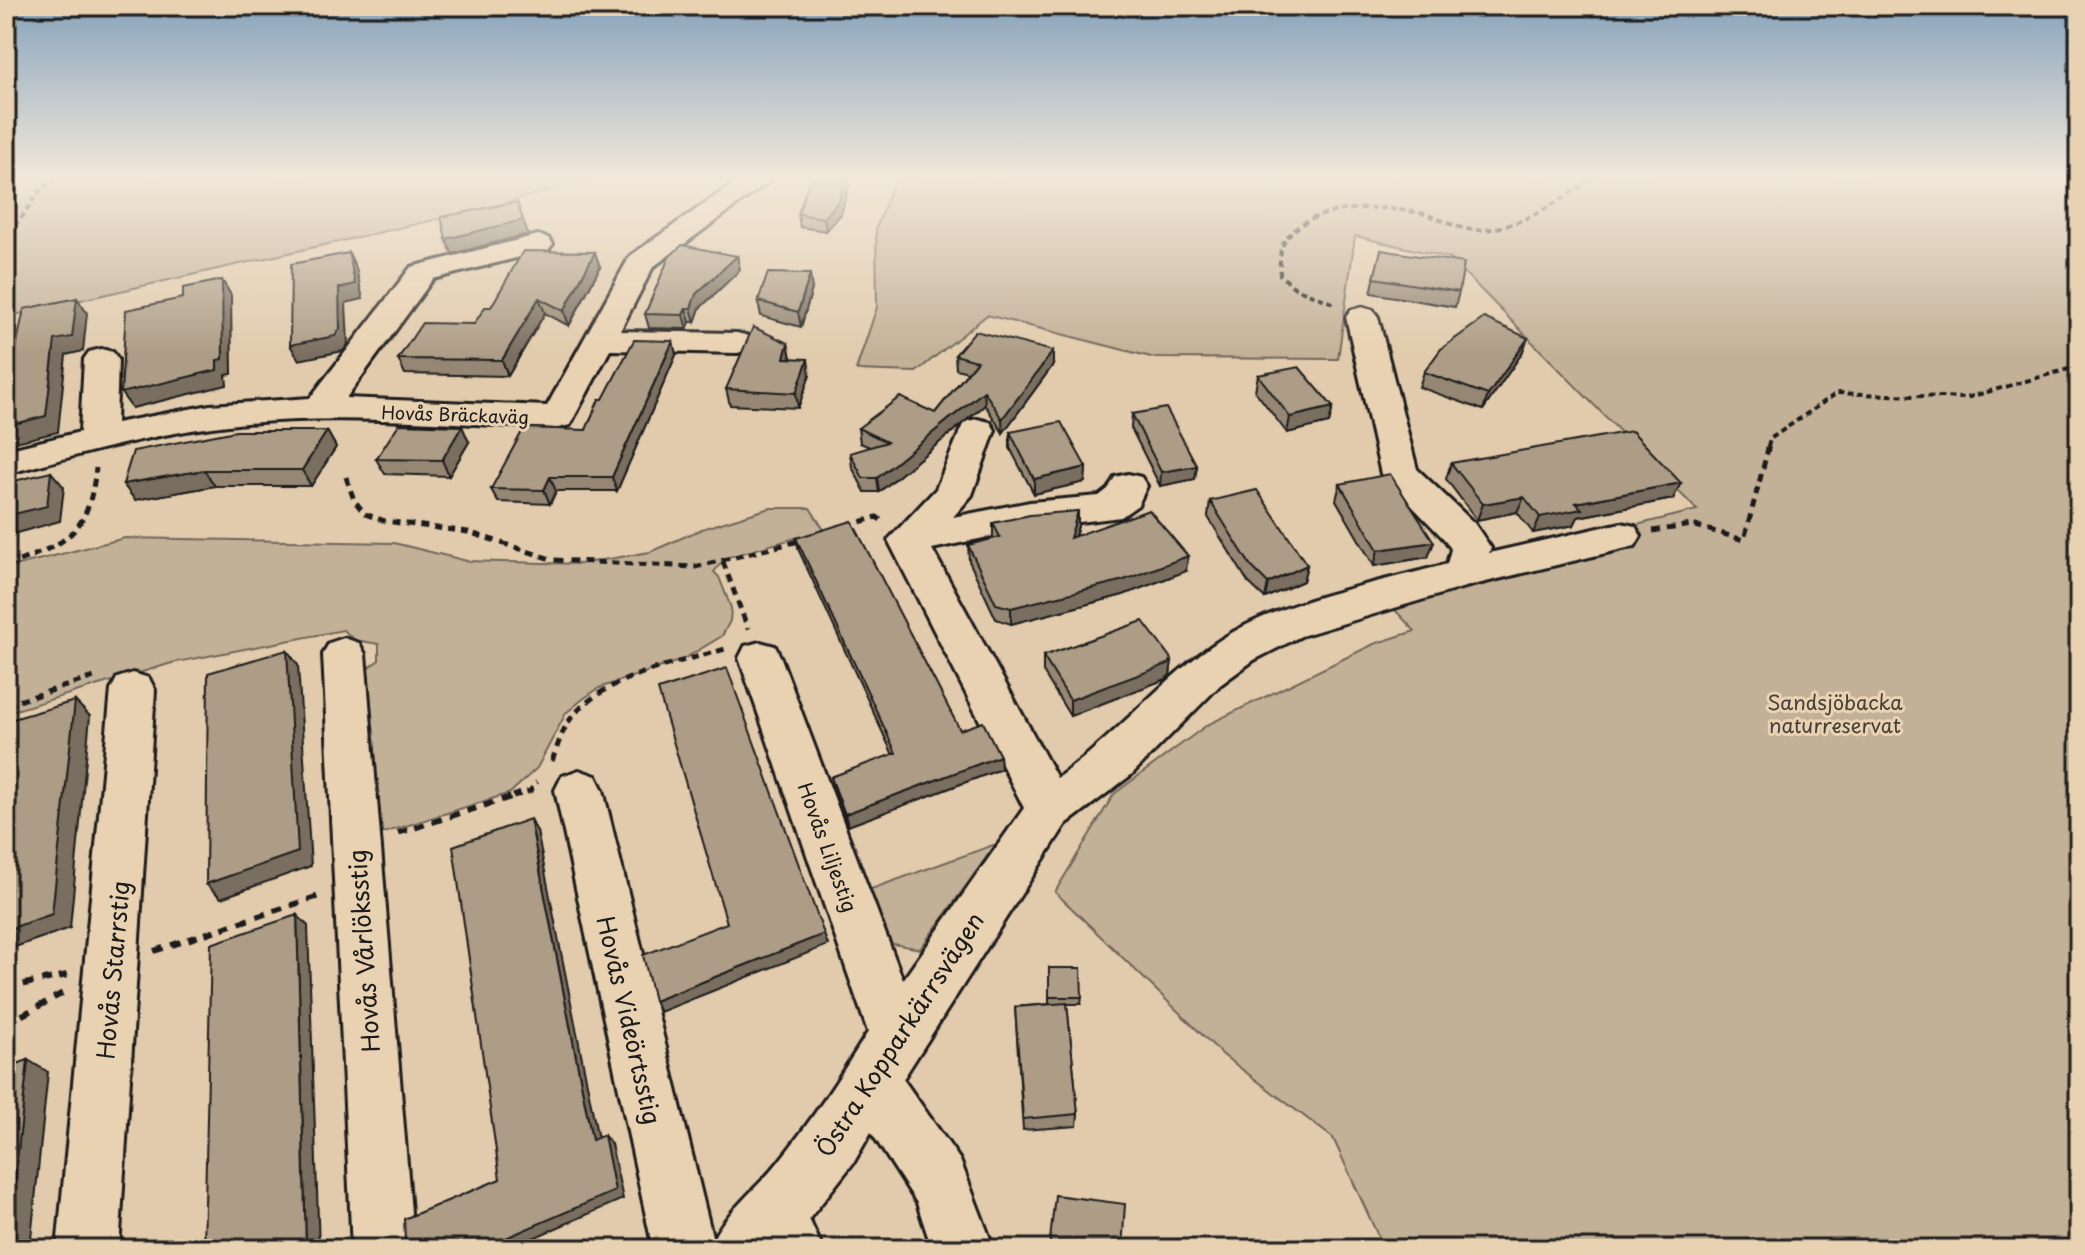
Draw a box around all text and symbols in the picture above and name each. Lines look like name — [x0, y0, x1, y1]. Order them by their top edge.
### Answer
street label: Hovås Bräckaväg — [381, 398, 529, 430]
park label: Sandsjöbacka naturreservat — [1767, 687, 1903, 740]
street label: Hovås Liljestig — [791, 778, 865, 916]
street label: Hovås Vårlöksstig — [338, 848, 388, 1054]
street label: Hovås Starrstig — [86, 879, 138, 1061]
street label: Östra Kopparkärrsvägen — [806, 904, 992, 1164]
street label: Hovås Videörtsstig — [589, 912, 671, 1128]

